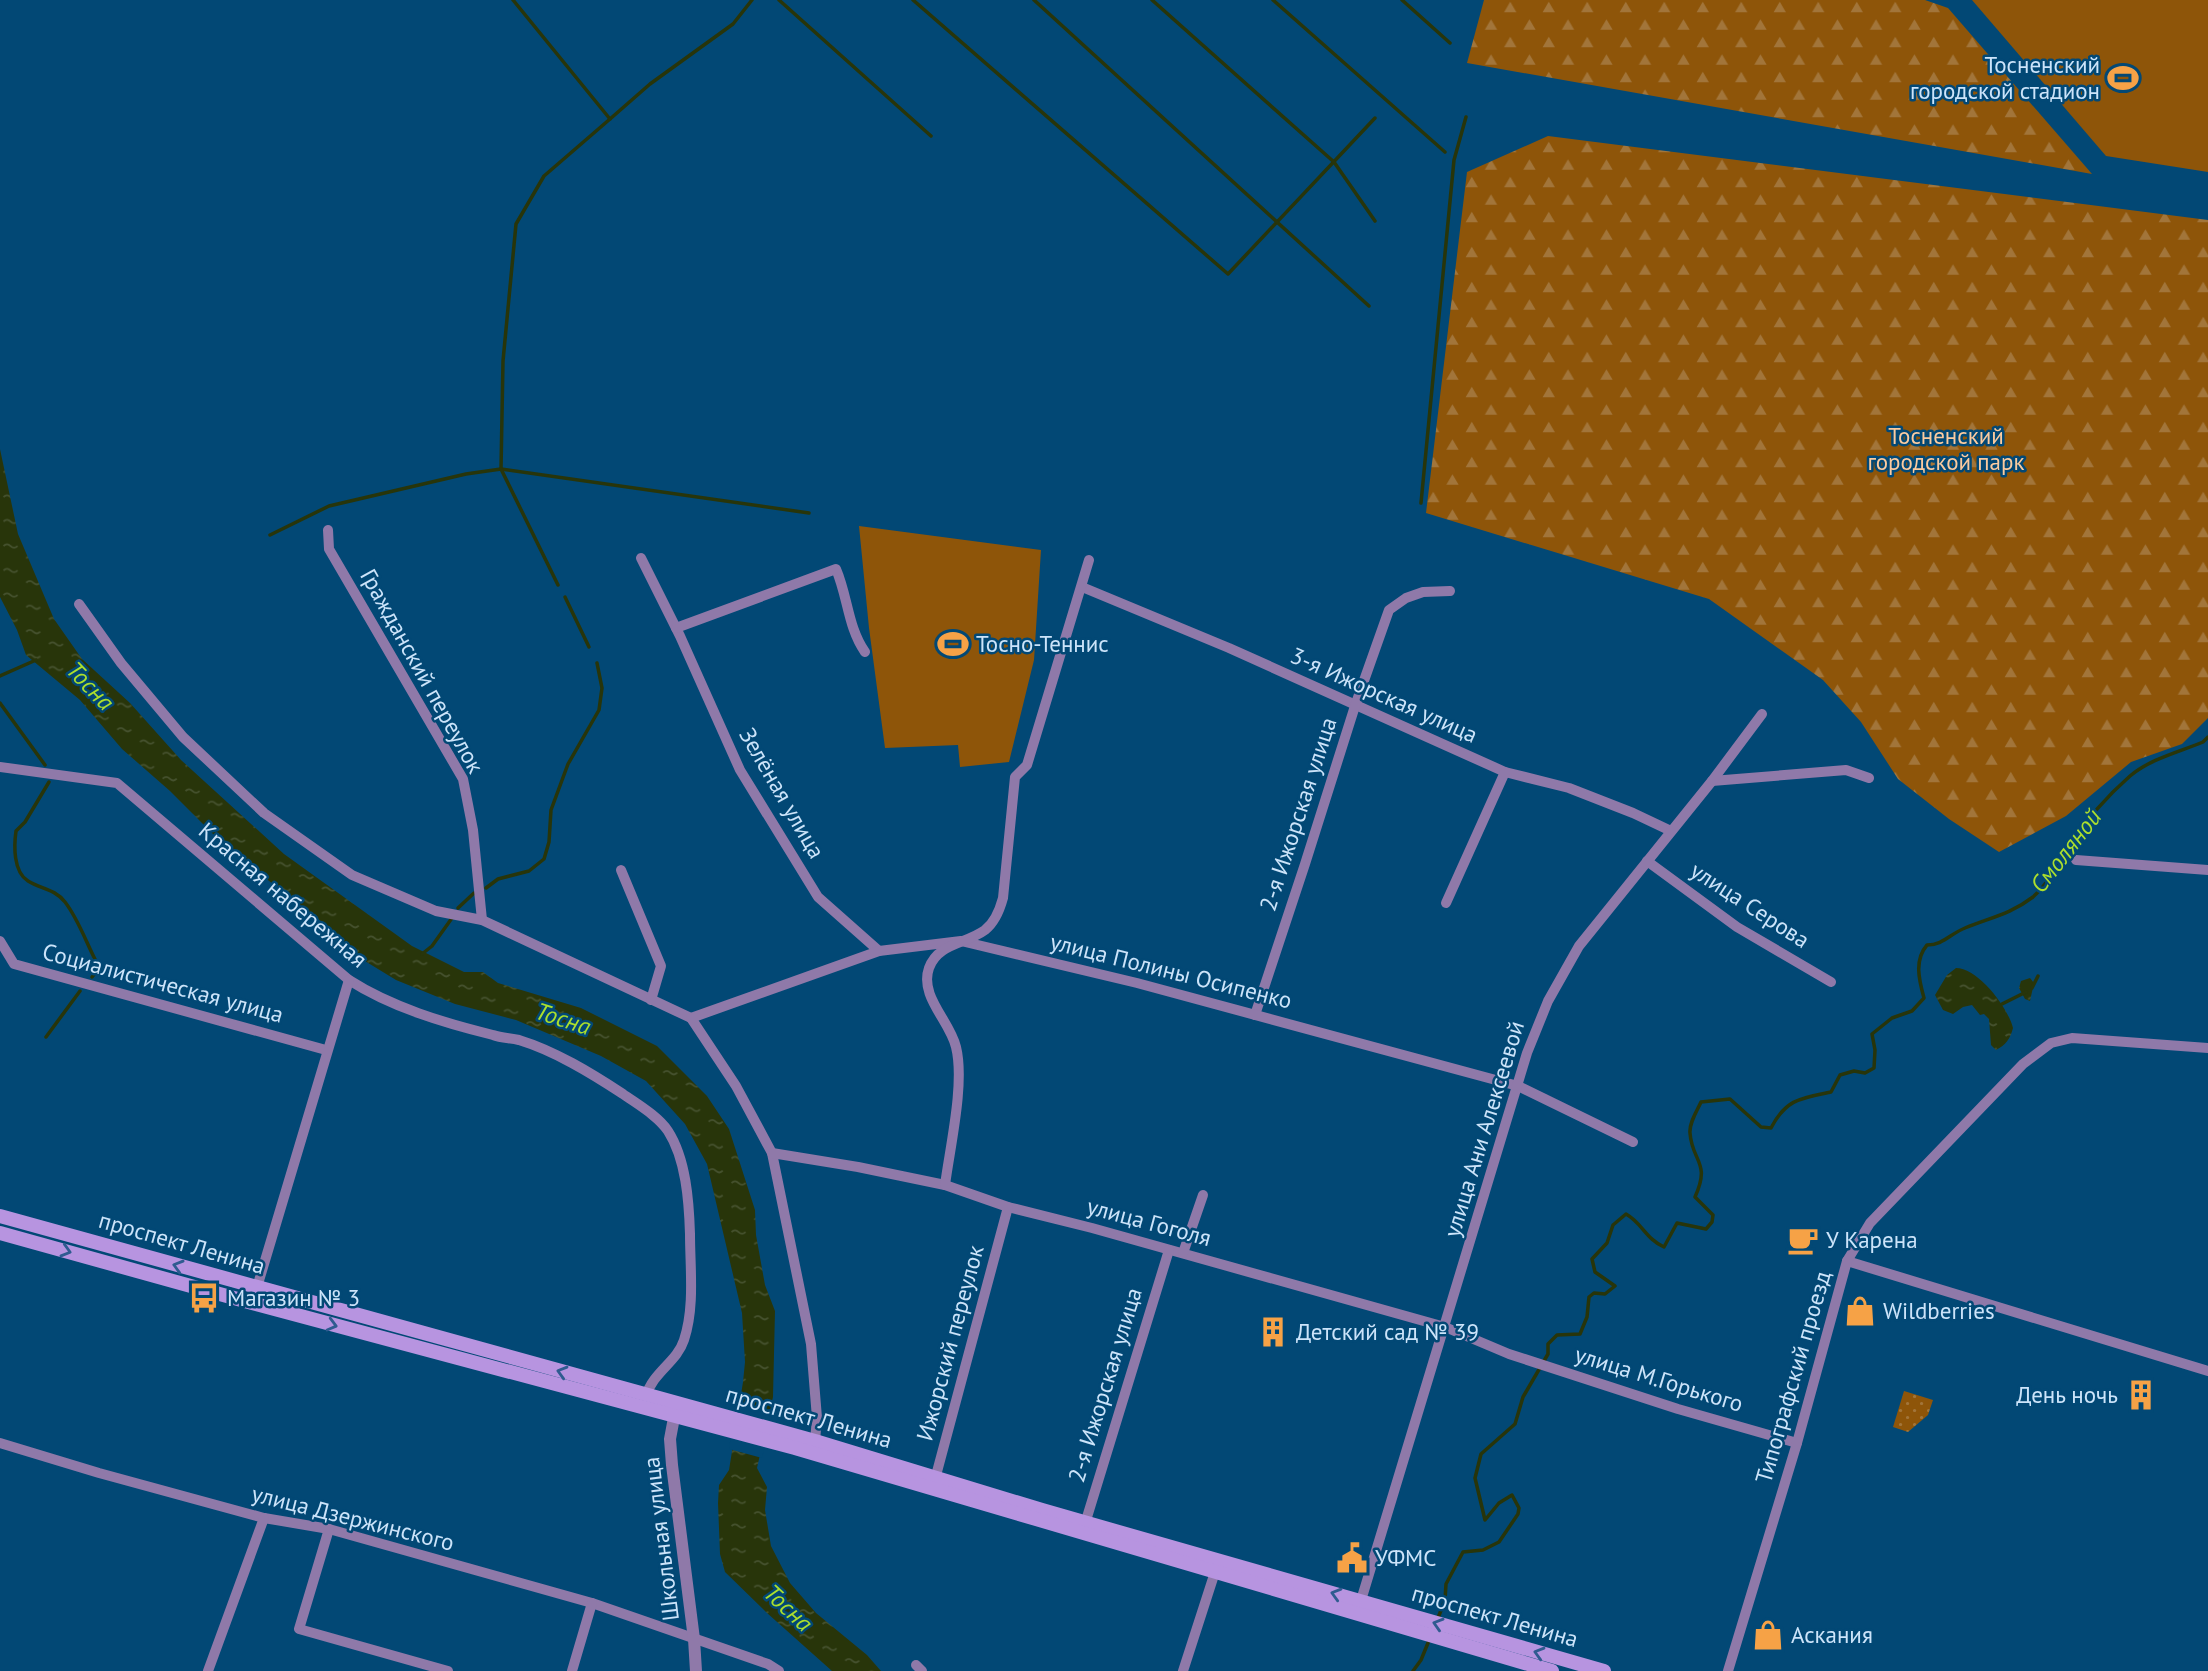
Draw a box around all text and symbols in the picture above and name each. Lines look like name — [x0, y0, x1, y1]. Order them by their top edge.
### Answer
place label: Тосненский городской стадион — [1910, 50, 2100, 105]
sports icon: Тосненский городской стадион — [2106, 61, 2140, 95]
park label: Тосненский городской парк — [1868, 421, 2024, 476]
street label: Гражданский переулок — [354, 563, 491, 778]
sports icon: Тосно-Теннис — [936, 627, 970, 661]
place label: Тосно-Теннис — [976, 629, 1109, 658]
street label: 3-я Ижорская улица — [1286, 640, 1482, 749]
water label: Тосна — [60, 655, 121, 717]
street label: 2-я Ижорская улица — [1253, 713, 1342, 914]
street label: Зелёная улица — [733, 722, 832, 863]
water label: Смоляной — [2023, 802, 2108, 899]
street label: Красная набережная — [193, 816, 373, 974]
street label: улица Серова — [1685, 855, 1815, 954]
street label: улица Полины Осипенко — [1047, 926, 1295, 1015]
street label: Социалистическая улица — [40, 936, 287, 1029]
water label: Тосна — [532, 995, 595, 1042]
street label: улица Ани Алексеевой — [1437, 1017, 1530, 1240]
street label: улица Гоголя — [1084, 1191, 1214, 1252]
street label: проспект Ленина — [96, 1205, 269, 1280]
cafe icon: У Карена — [1786, 1223, 1820, 1257]
place label: У Карена — [1826, 1225, 1918, 1254]
street label: Ижорский переулок — [909, 1242, 990, 1444]
one-way arrow — [59, 1243, 71, 1257]
one-way arrow — [172, 1259, 184, 1274]
street label: Типографский проезд — [1748, 1267, 1837, 1486]
bus stop icon: Магазин № 3 — [187, 1281, 221, 1315]
place label: Магазин № 3 — [227, 1283, 360, 1312]
street label: 2-я Ижорская улица — [1061, 1284, 1148, 1486]
shop icon: Wildberries — [1843, 1294, 1877, 1328]
place label: Wildberries — [1883, 1296, 1995, 1325]
building icon: Детский сад № 39 — [1256, 1315, 1290, 1349]
one-way arrow — [326, 1316, 338, 1331]
place label: Детский сад № 39 — [1296, 1317, 1479, 1346]
street label: улица М.Горького — [1572, 1339, 1747, 1418]
one-way arrow — [556, 1366, 568, 1381]
building icon: День ночь — [2124, 1378, 2158, 1412]
street label: проспект Ленина — [723, 1379, 896, 1454]
place label: День ночь — [2016, 1380, 2118, 1409]
street label: Школьная улица — [636, 1456, 685, 1623]
street label: улица Дзержинского — [249, 1478, 457, 1557]
public building icon: УФМС — [1335, 1541, 1369, 1575]
place label: УФМС — [1375, 1543, 1436, 1572]
water label: Тосна — [757, 1577, 820, 1638]
street label: проспект Ленина — [1409, 1578, 1582, 1653]
one-way arrow — [1330, 1588, 1342, 1602]
one-way arrow — [1432, 1617, 1444, 1632]
shop icon: Аскания — [1751, 1618, 1785, 1652]
place label: Аскания — [1791, 1620, 1873, 1649]
one-way arrow — [1533, 1647, 1545, 1661]

